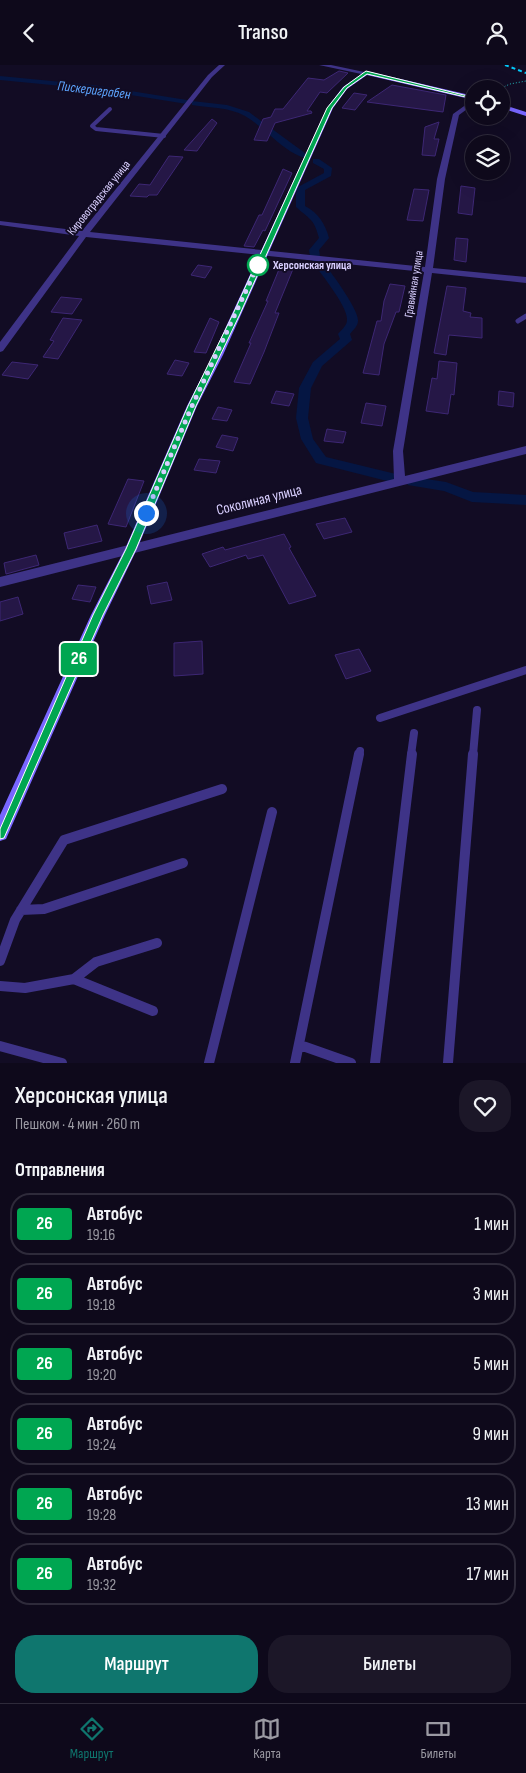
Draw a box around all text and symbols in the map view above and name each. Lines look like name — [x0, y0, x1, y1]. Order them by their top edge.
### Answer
icon: back — [15, 19, 43, 47]
text: Transo — [238, 19, 288, 46]
icon: person — [483, 19, 511, 47]
water label: Пискериграбен — [57, 77, 132, 103]
map controls — [465, 80, 510, 180]
button: locate — [465, 80, 510, 125]
button: layers — [465, 135, 510, 180]
street label: Кировоградская улица — [64, 157, 134, 239]
street label: Гравийная улица — [401, 249, 427, 319]
marker: Херсонская улица — [247, 254, 269, 276]
place label: Херсонская улица — [272, 258, 352, 273]
street label: Соколиная улица — [214, 480, 304, 520]
your location — [134, 501, 159, 526]
line badge: 26 — [56, 643, 102, 675]
text: 26 — [71, 648, 87, 669]
button: heart — [459, 1080, 511, 1132]
text: Херсонская улица — [15, 1081, 168, 1110]
text: Пешком · 4 мин · 260 m — [15, 1115, 140, 1134]
text: Отправления — [15, 1159, 105, 1182]
text: Автобус — [87, 1203, 143, 1226]
text: 26 — [36, 1213, 53, 1234]
text: 1 мин — [474, 1213, 509, 1236]
text: 19:16 — [87, 1226, 115, 1245]
text: Автобус — [87, 1273, 143, 1296]
text: 26 — [36, 1283, 53, 1304]
text: 3 мин — [473, 1283, 509, 1306]
text: 19:18 — [87, 1296, 115, 1315]
text: Автобус — [87, 1343, 143, 1366]
text: 26 — [36, 1353, 53, 1374]
text: 5 мин — [473, 1353, 509, 1376]
text: 19:20 — [87, 1366, 116, 1385]
text: Автобус — [87, 1413, 143, 1436]
text: 26 — [36, 1423, 53, 1444]
text: 9 мин — [472, 1423, 509, 1446]
text: 19:24 — [87, 1436, 116, 1455]
text: Автобус — [87, 1483, 143, 1506]
text: 26 — [36, 1493, 53, 1514]
text: 13 мин — [466, 1493, 509, 1516]
text: 19:28 — [87, 1506, 116, 1525]
text: Автобус — [87, 1553, 143, 1576]
text: 26 — [36, 1563, 53, 1584]
text: 17 мин — [467, 1563, 509, 1586]
text: 19:32 — [87, 1576, 116, 1595]
button: Маршрут — [15, 1635, 258, 1693]
button: Билеты — [268, 1635, 511, 1693]
tab: Маршрут — [70, 1715, 114, 1762]
tab: Карта — [253, 1715, 281, 1762]
tab: Билеты — [421, 1715, 456, 1762]

